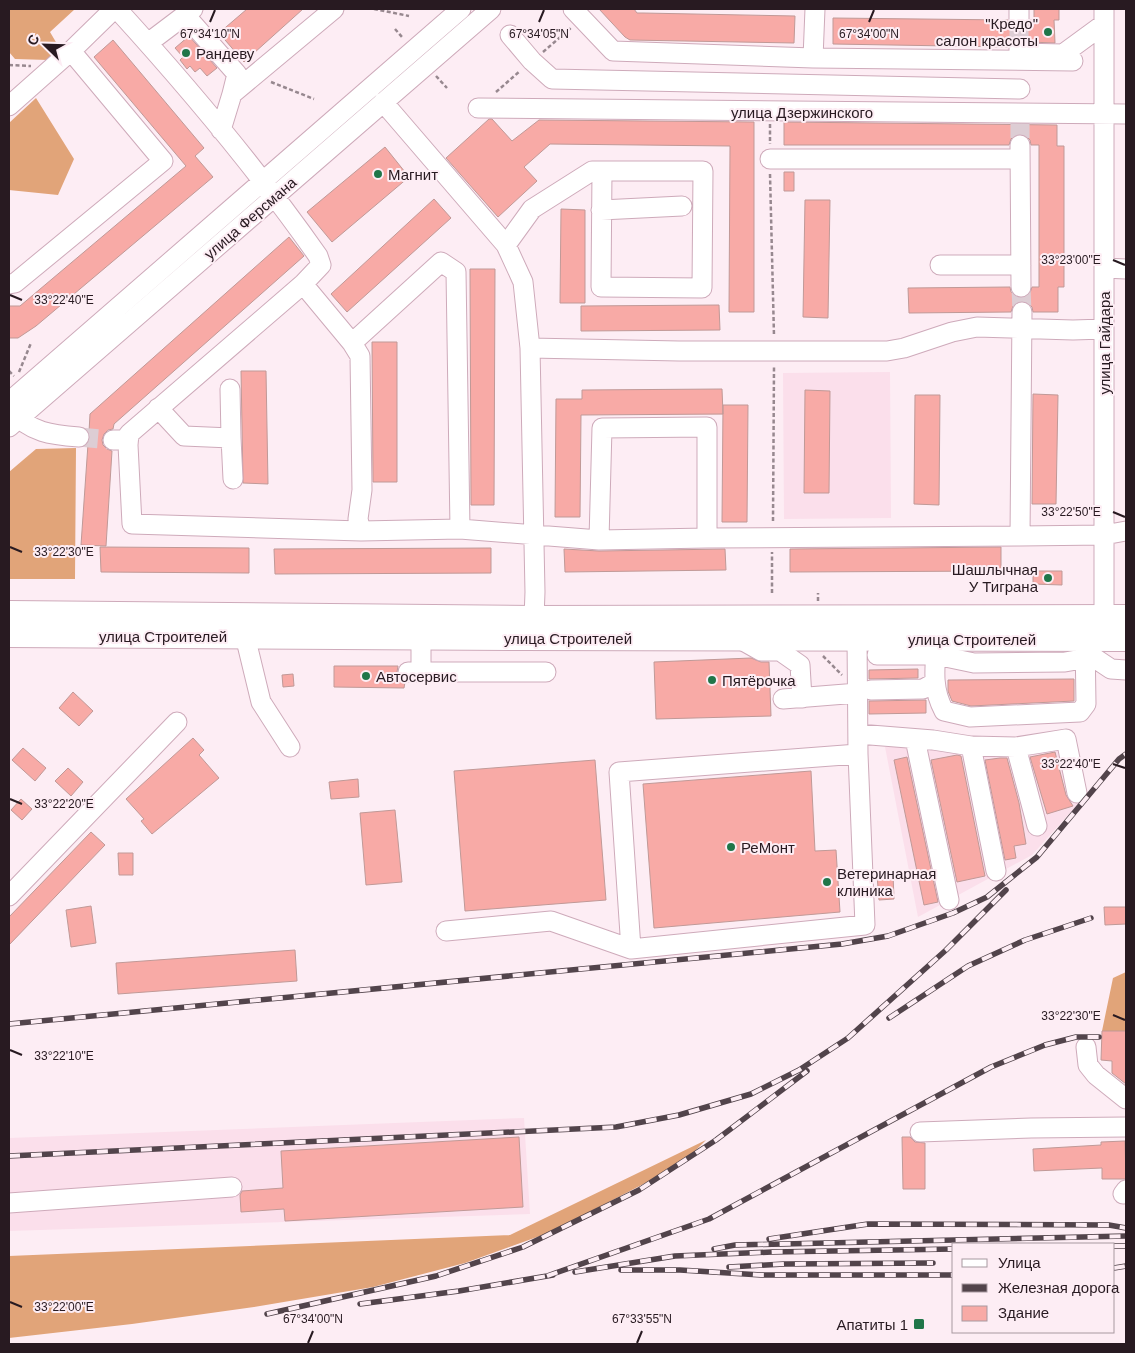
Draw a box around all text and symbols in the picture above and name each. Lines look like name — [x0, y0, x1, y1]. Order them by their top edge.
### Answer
place label: "Кредо" салон красоты — [936, 15, 1038, 49]
north arrow — [20, 20, 70, 70]
marker: "Кредо" салон красоты — [1042, 26, 1054, 38]
text: 67°34'10"N — [180, 27, 240, 41]
text: 67°34'05"N — [509, 27, 569, 41]
text: 67°34'00"N — [839, 27, 899, 41]
text: С — [24, 32, 42, 48]
place label: Рандеву — [196, 45, 255, 62]
marker: Рандеву — [180, 47, 192, 59]
street label: улица Дзержинского — [731, 104, 873, 121]
place label: Магнит — [388, 166, 438, 183]
marker: Магнит — [372, 168, 384, 180]
street label: улица Ферсмана — [201, 173, 300, 263]
text: 33°23'00"E — [1041, 253, 1101, 267]
street label: улица Гайдара — [1096, 291, 1113, 395]
text: 33°22'40"E — [34, 293, 94, 307]
text: 33°22'50"E — [1041, 505, 1101, 519]
text: 33°22'30"E — [34, 545, 94, 559]
place label: Шашлычная У Тиграна — [952, 561, 1039, 595]
marker: Шашлычная У Тиграна — [1042, 572, 1054, 584]
street label: улица Строителей — [99, 628, 227, 645]
street label: улица Строителей — [504, 630, 632, 647]
street label: улица Строителей — [908, 631, 1036, 648]
place label: Автосервис — [376, 668, 457, 685]
marker: Автосервис — [360, 670, 372, 682]
place label: Пятёрочка — [722, 672, 796, 689]
marker: Пятёрочка — [706, 674, 718, 686]
text: 33°22'40"E — [1041, 757, 1101, 771]
text: 33°22'20"E — [34, 797, 94, 811]
place label: РеМонт — [741, 839, 795, 856]
marker: РеМонт — [725, 841, 737, 853]
place label: Ветеринарная клиника — [837, 865, 936, 899]
marker: Ветеринарная клиника — [821, 876, 833, 888]
text: 33°22'30"E — [1041, 1009, 1101, 1023]
text: 33°22'10"E — [34, 1049, 94, 1063]
legend — [952, 1243, 1115, 1333]
text: Улица — [998, 1254, 1041, 1271]
text: Железная дорога — [998, 1279, 1120, 1296]
text: 33°22'00"E — [34, 1300, 94, 1314]
text: Здание — [998, 1304, 1049, 1321]
text: 67°34'00"N — [283, 1312, 343, 1326]
text: 67°33'55"N — [612, 1312, 672, 1326]
place label: Апатиты 1 — [836, 1316, 908, 1333]
marker: Апатиты 1 — [912, 1317, 926, 1331]

